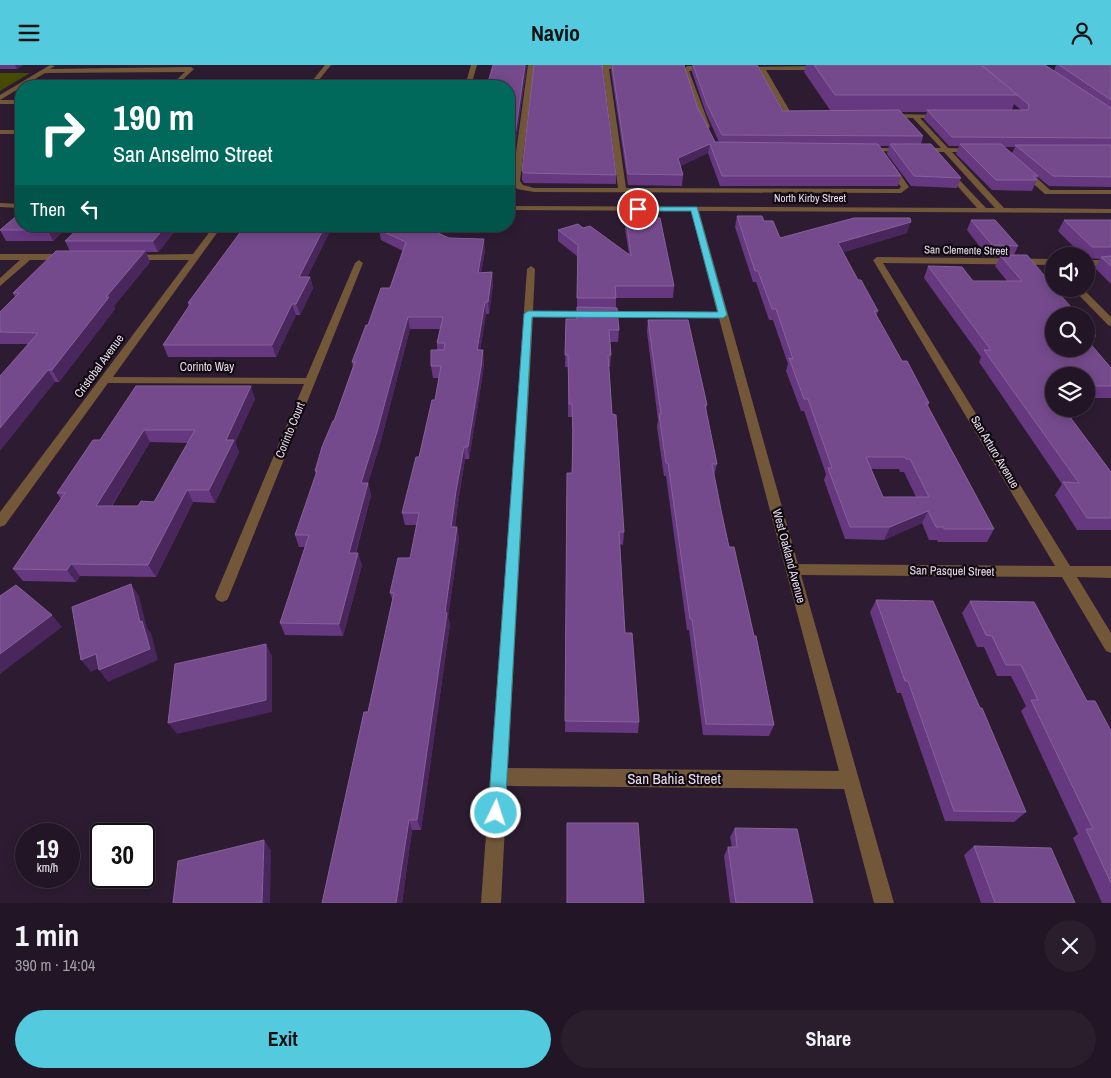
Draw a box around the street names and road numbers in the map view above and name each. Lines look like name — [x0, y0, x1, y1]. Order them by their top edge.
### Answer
street label: North Kirby Street — [774, 191, 847, 205]
street label: San Clemente Street — [924, 242, 1008, 258]
street label: Cristobal Avenue — [71, 331, 127, 401]
street label: Corinto Way — [180, 359, 234, 375]
street label: Corinto Court — [272, 399, 309, 460]
street label: San Arturo Avenue — [967, 413, 1023, 491]
street label: West Oakland Avenue — [769, 507, 809, 605]
street label: San Pasquel Street — [909, 562, 995, 580]
street label: San Bahia Street — [627, 768, 721, 789]

